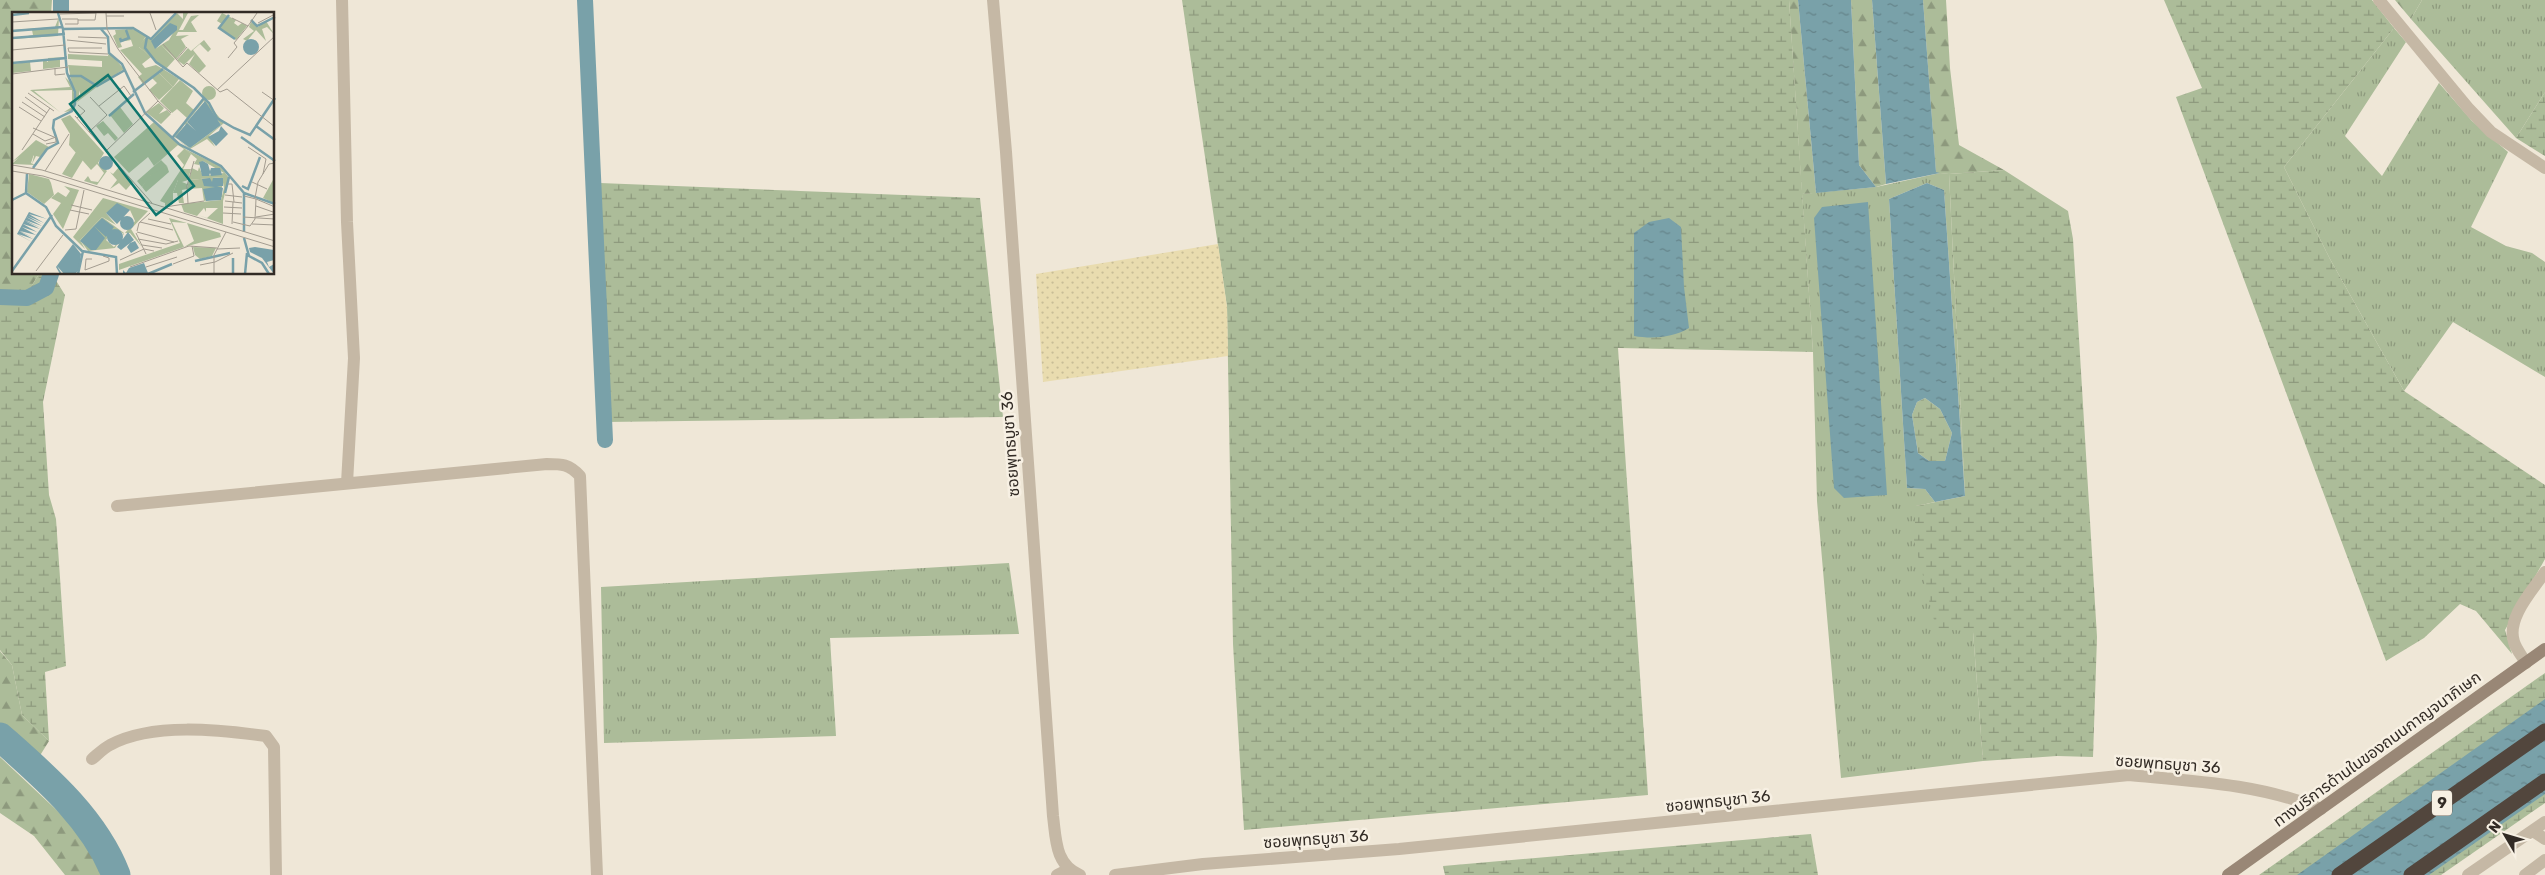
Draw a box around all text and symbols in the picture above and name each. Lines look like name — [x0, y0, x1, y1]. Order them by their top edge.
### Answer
inset map — [12, 12, 275, 275]
street label: ซอยพุทธบูชา 36 — [997, 390, 1023, 497]
street label: ทางบริการด้านในของถนนกาญจนาภิเษก — [2269, 667, 2485, 831]
street label: ซอยพุทธบูชา 36 — [2115, 751, 2222, 777]
street label: ซอยพุทธบูชา 36 — [1665, 786, 1772, 816]
road number: 9 — [2432, 790, 2452, 816]
north arrow — [2480, 810, 2530, 860]
text: N — [2485, 818, 2505, 837]
street label: ซอยพุทธบูชา 36 — [1263, 826, 1370, 852]

